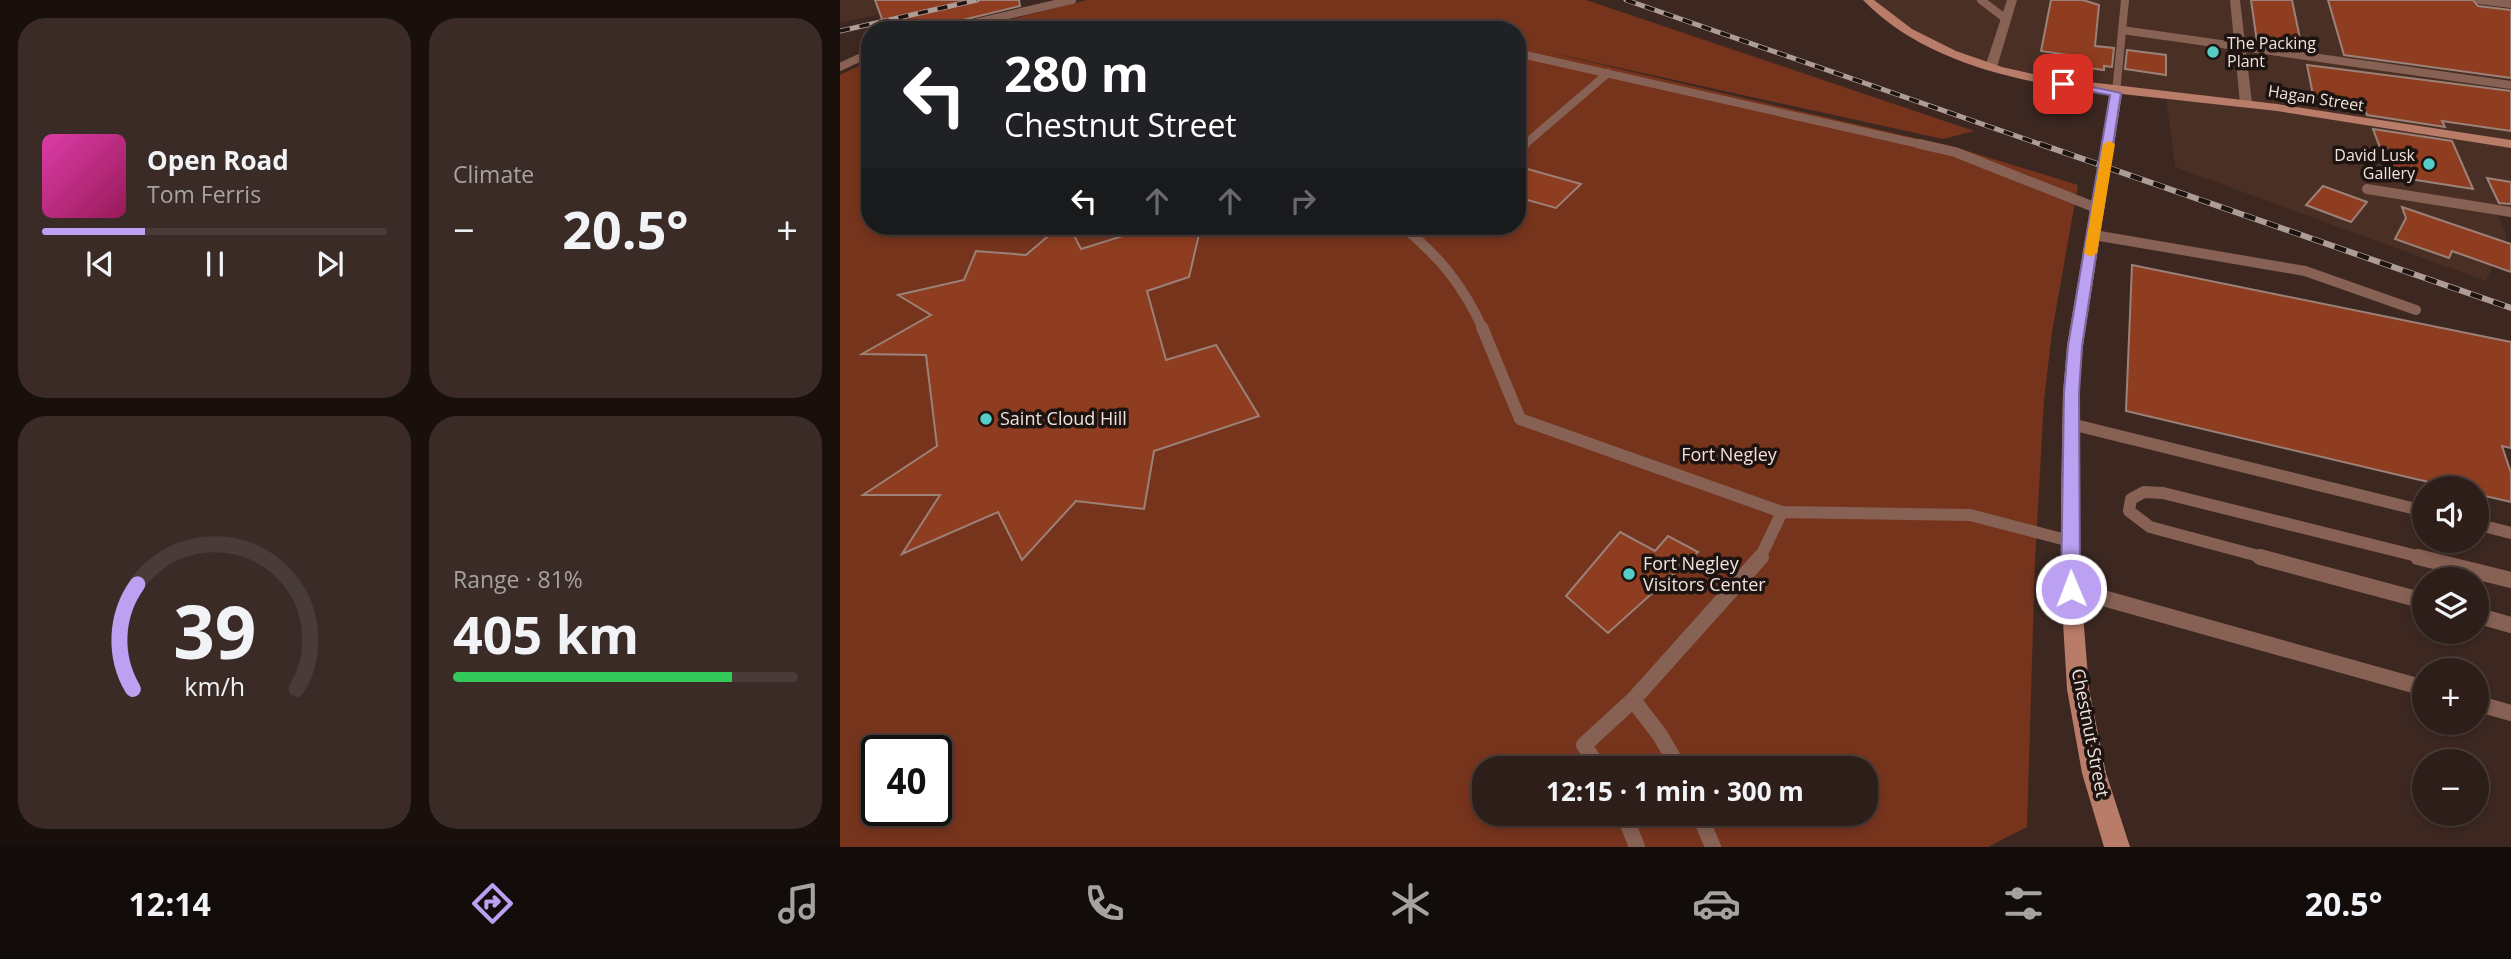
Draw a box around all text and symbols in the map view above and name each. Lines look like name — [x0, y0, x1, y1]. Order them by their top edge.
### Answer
place label: The Packing Plant — [2227, 32, 2316, 72]
text: 280 m — [1004, 40, 1149, 106]
marker: The Packing Plant — [2205, 44, 2221, 60]
icon: left — [889, 49, 980, 140]
pin — [2033, 54, 2093, 114]
icon: arrive — [2044, 65, 2082, 103]
street label: Hagan Street — [2266, 80, 2366, 116]
text: Chestnut Street — [1004, 103, 1237, 146]
text: Open Road — [147, 142, 289, 178]
place label: David Lusk Gallery — [2334, 144, 2416, 184]
marker: David Lusk Gallery — [2421, 156, 2437, 172]
text: Climate — [453, 158, 534, 190]
text: Tom Ferris — [147, 178, 261, 210]
icon: left — [1065, 182, 1103, 220]
icon: ahead — [1138, 182, 1176, 220]
icon: ahead — [1211, 182, 1249, 220]
icon: right — [1284, 182, 1322, 220]
text: 20.5° — [562, 193, 689, 264]
text: − — [453, 203, 475, 255]
text: + — [776, 203, 798, 255]
icon: previous — [81, 245, 119, 283]
icon: pause — [196, 245, 234, 283]
icon: next — [311, 245, 349, 283]
place label: Saint Cloud Hill — [1000, 406, 1127, 430]
marker: Saint Cloud Hill — [978, 411, 994, 427]
park label: Fort Negley — [1681, 442, 1778, 466]
map controls — [2412, 476, 2489, 826]
button: sound — [2412, 476, 2489, 553]
place label: Fort Negley Visitors Center — [1643, 551, 1766, 596]
position arrow — [2034, 552, 2108, 626]
text: Range · 81% — [453, 563, 583, 595]
marker: Fort Negley Visitors Center — [1621, 566, 1637, 582]
button: layers — [2412, 567, 2489, 644]
text: 39 — [173, 581, 256, 680]
text: 405 km — [453, 598, 639, 669]
button: + — [2412, 658, 2489, 735]
street label: Chestnut Street — [2067, 666, 2115, 799]
text: km/h — [184, 668, 245, 702]
speed limit sign: 40 — [861, 735, 952, 826]
button: − — [2412, 749, 2489, 826]
text: 12:15 · 1 min · 300 m — [1546, 773, 1804, 809]
icon: directions — [468, 879, 517, 928]
icon: music — [774, 879, 823, 928]
icon: phone — [1080, 879, 1129, 928]
icon: climate — [1386, 879, 1435, 928]
icon: car — [1692, 879, 1741, 928]
icon: filters — [1999, 879, 2048, 928]
text: 12:14 — [129, 882, 211, 925]
text: 20.5° — [2305, 882, 2382, 925]

